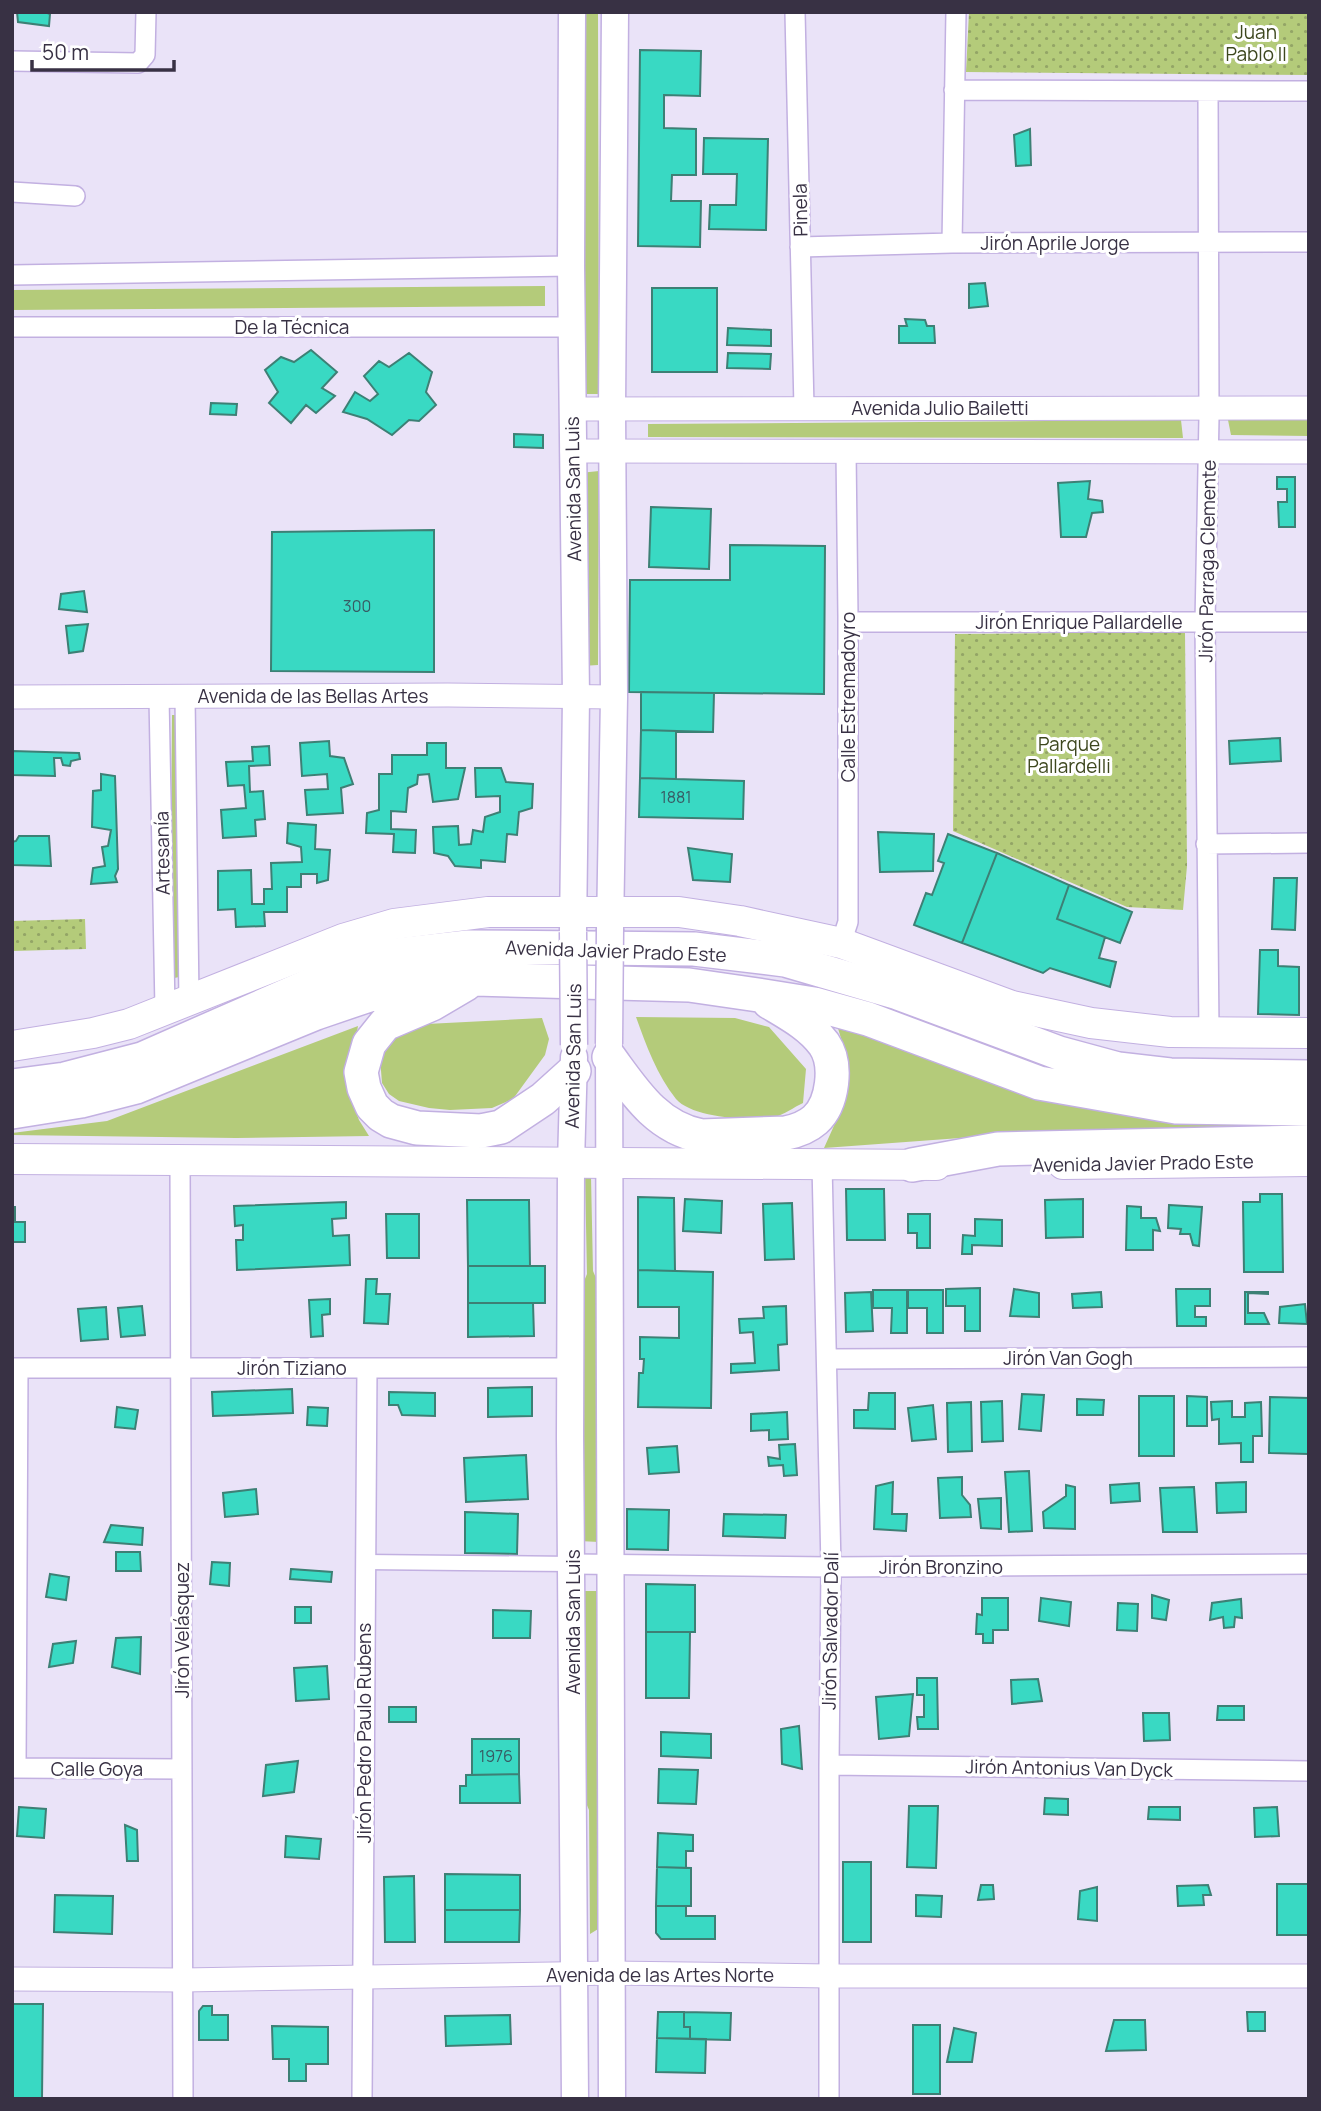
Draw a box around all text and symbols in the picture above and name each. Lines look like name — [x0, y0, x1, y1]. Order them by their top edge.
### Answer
park label: Juan Pablo II — [1225, 19, 1287, 67]
scale bar — [32, 28, 173, 72]
text: 50 m — [42, 38, 89, 66]
street label: Pinela — [787, 183, 813, 237]
street label: Jirón Aprile Jorge — [980, 230, 1130, 256]
street label: De la Técnica — [235, 314, 349, 340]
street label: Avenida Julio Bailetti — [851, 395, 1029, 421]
street label: Avenida San Luis — [559, 416, 587, 562]
street label: Jirón Parraga Clemente — [1192, 459, 1222, 663]
house number: 300 — [343, 595, 371, 617]
street label: Jirón Enrique Pallardelle — [975, 609, 1183, 635]
street label: Calle Estremadoyro — [835, 612, 861, 782]
street label: Avenida de las Bellas Artes — [198, 683, 428, 709]
park label: Parque Pallardelli — [1027, 731, 1111, 779]
house number: 1881 — [660, 786, 692, 808]
street label: Artesanía — [148, 811, 176, 895]
street label: Avenida Javier Prado Este — [505, 934, 727, 968]
street label: Avenida San Luis — [559, 983, 587, 1129]
street label: Avenida Javier Prado Este — [1032, 1148, 1254, 1178]
street label: Jirón Van Gogh — [1003, 1345, 1133, 1371]
street label: Jirón Tiziano — [237, 1355, 347, 1381]
street label: Avenida San Luis — [560, 1549, 586, 1695]
street label: Jirón Salvador Dalí — [816, 1552, 844, 1710]
street label: Jirón Bronzino — [879, 1554, 1003, 1580]
street label: Jirón Velásquez — [169, 1562, 195, 1698]
street label: Jirón Pedro Paulo Rubens — [351, 1623, 377, 1843]
house number: 1976 — [479, 1745, 513, 1767]
street label: Jirón Antonius Van Dyck — [965, 1753, 1173, 1783]
street label: Calle Goya — [51, 1756, 143, 1782]
street label: Avenida de las Artes Norte — [546, 1962, 774, 1988]

